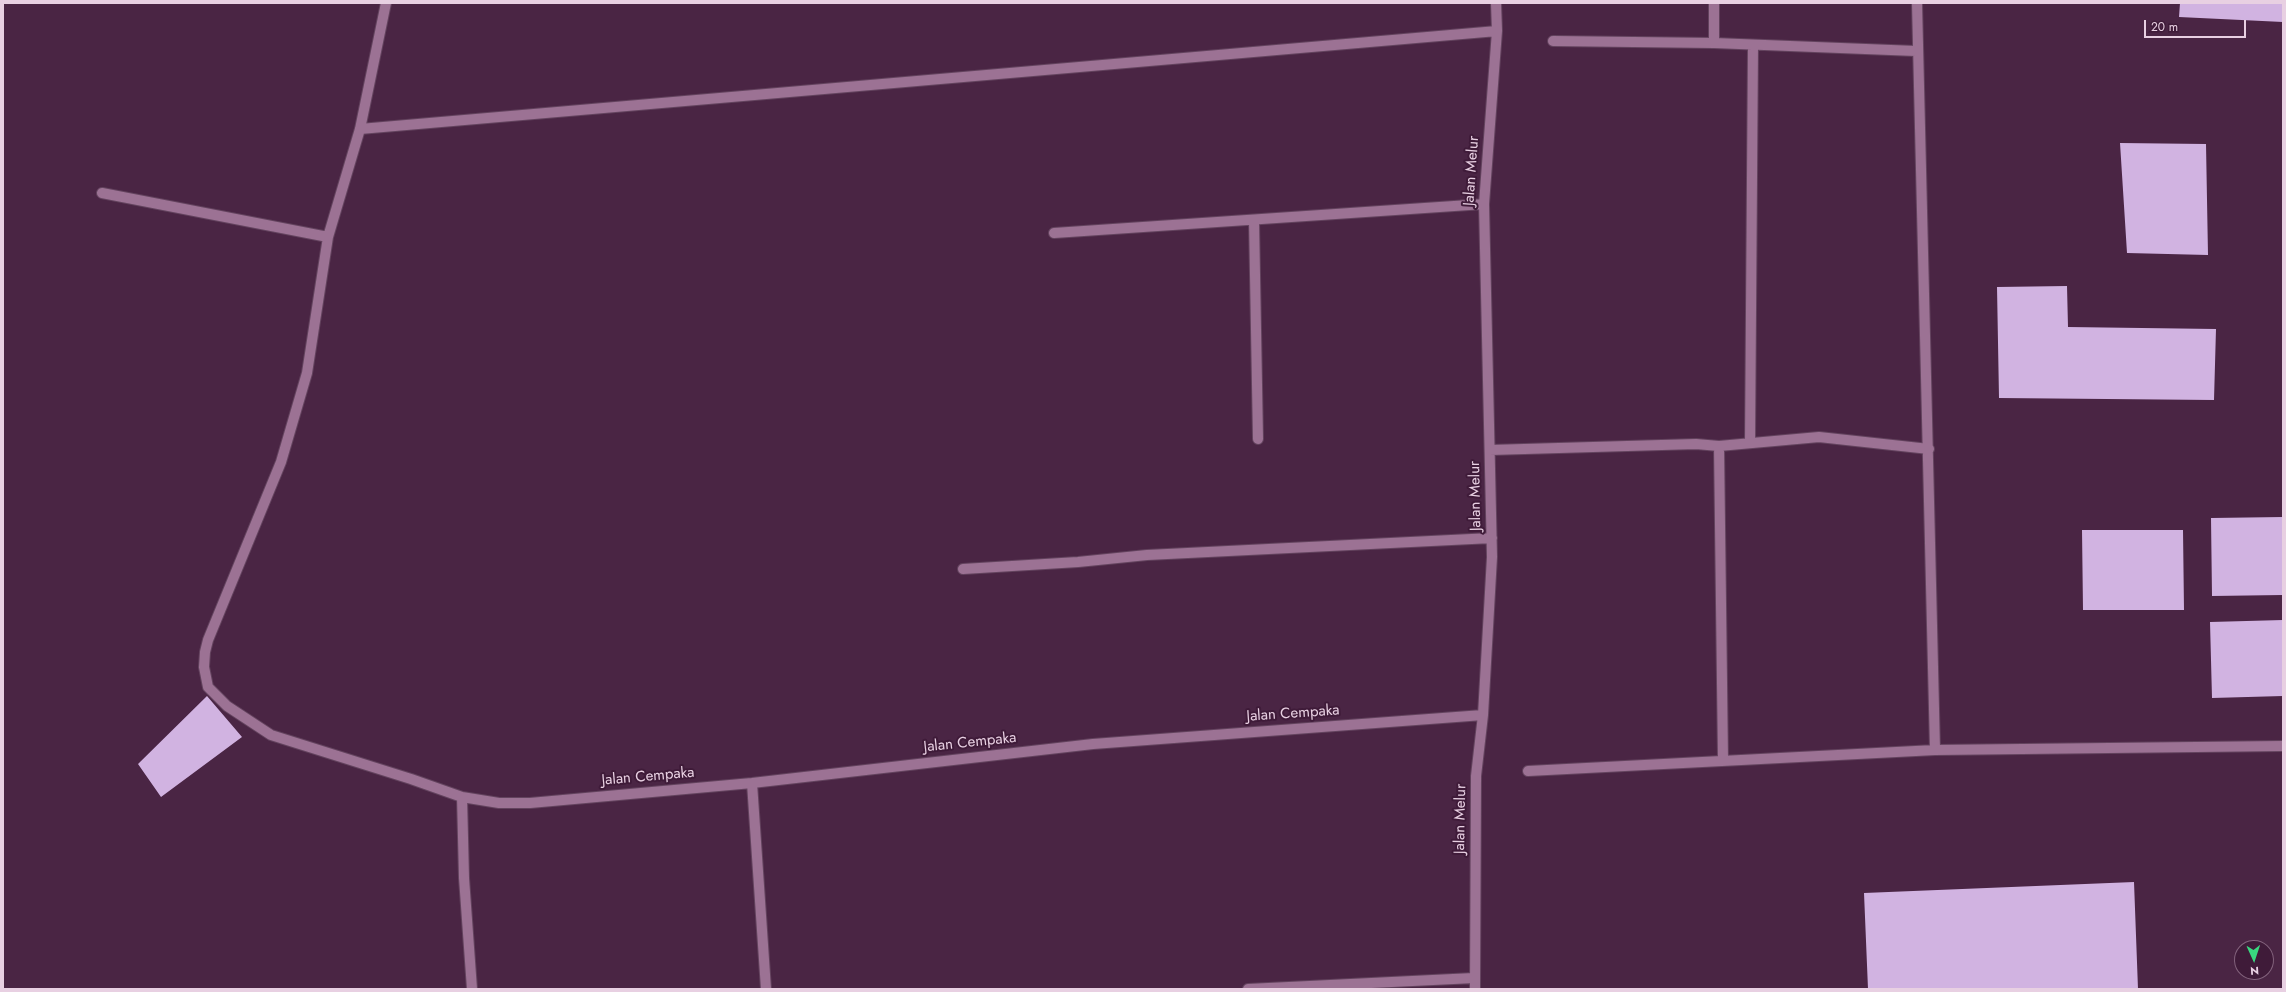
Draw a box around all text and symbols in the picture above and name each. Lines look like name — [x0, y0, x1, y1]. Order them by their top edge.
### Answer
scale bar — [2146, 12, 2248, 38]
text: 20 m — [2151, 18, 2178, 36]
street label: Jalan Melur — [1461, 135, 1483, 207]
street label: Jalan Melur — [1466, 461, 1486, 531]
street label: Jalan Cempaka — [1246, 702, 1340, 726]
street label: Jalan Cempaka — [923, 729, 1017, 757]
street label: Jalan Cempaka — [601, 764, 695, 790]
street label: Jalan Melur — [1451, 784, 1471, 854]
north arrow — [2234, 940, 2274, 980]
text: N — [2250, 963, 2259, 979]

